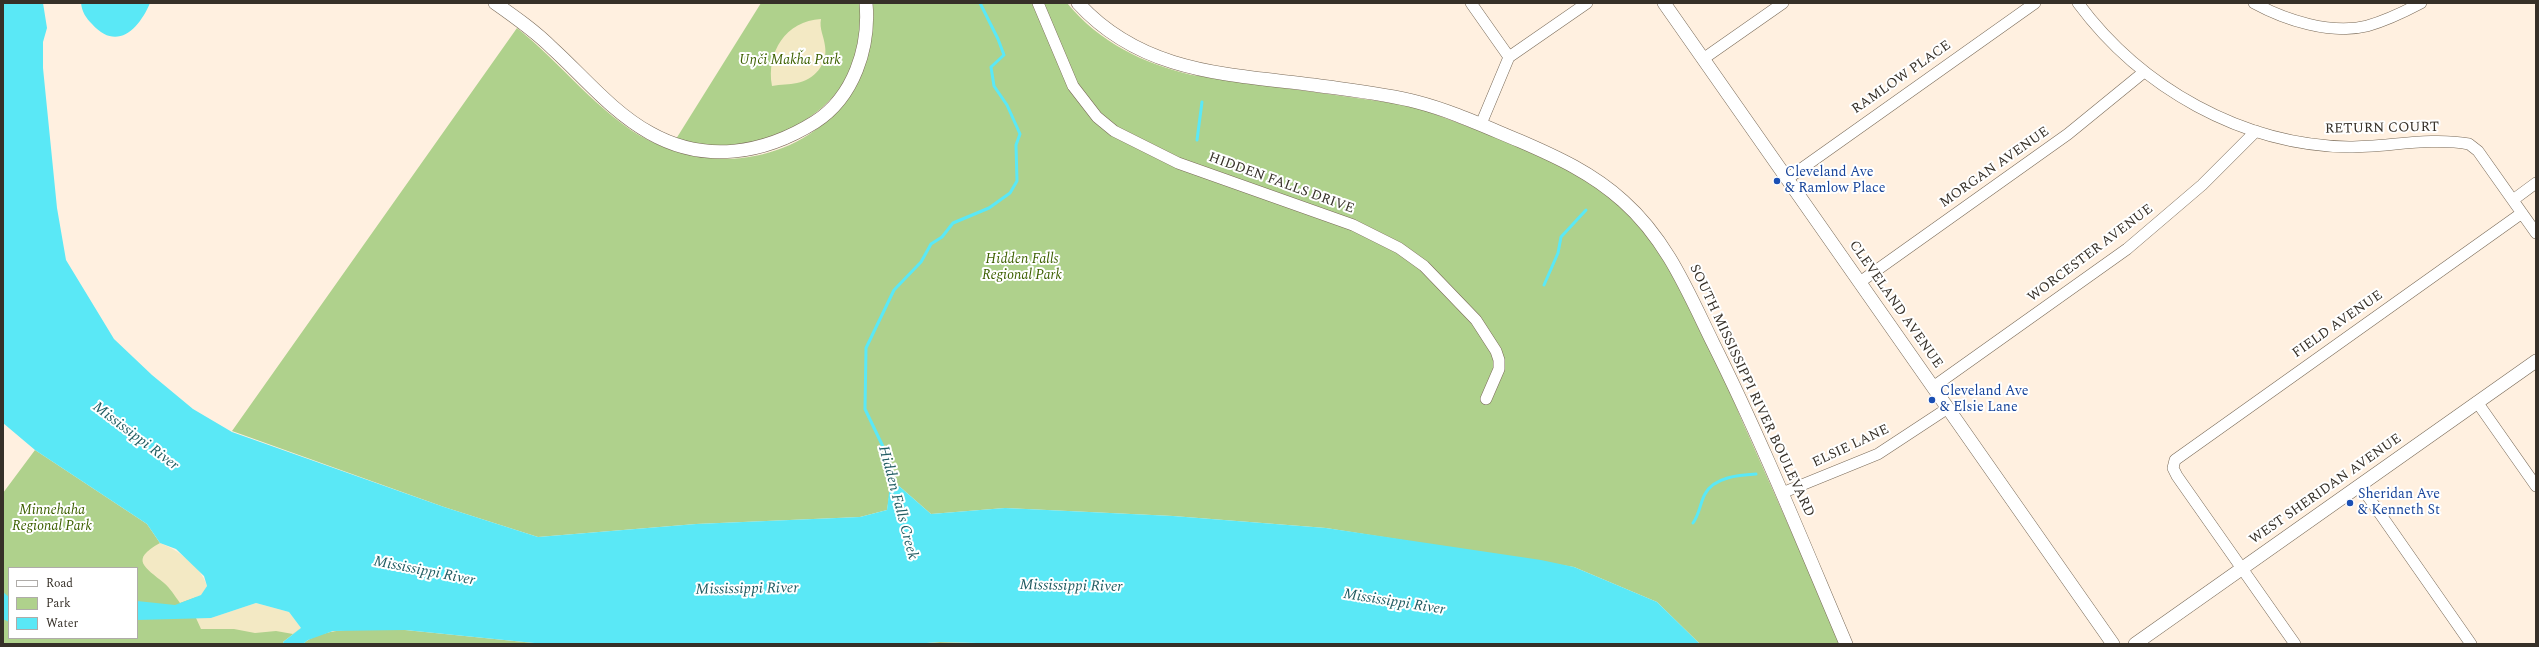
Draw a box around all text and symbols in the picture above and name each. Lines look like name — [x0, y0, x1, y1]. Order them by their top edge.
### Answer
street label: RAMLOW PLACE — [1849, 38, 1955, 118]
park label: Uŋči Makȟa Park — [739, 53, 841, 69]
street label: RETURN COURT — [2325, 120, 2439, 138]
street label: MORGAN AVENUE — [1937, 124, 2053, 212]
street label: HIDDEN FALLS DRIVE — [1206, 150, 1356, 218]
place label: Cleveland Ave & Ramlow Place — [1785, 165, 1886, 198]
marker: Cleveland Ave & Ramlow Place — [1772, 176, 1782, 186]
street label: WORCESTER AVENUE — [2025, 201, 2157, 307]
street label: CLEVELAND AVENUE — [1845, 238, 1945, 372]
park label: Hidden Falls Regional Park — [982, 252, 1062, 284]
street label: SOUTH MISSISSIPPI RIVER BOULEVARD — [1685, 262, 1817, 520]
street label: FIELD AVENUE — [2290, 288, 2386, 362]
place label: Cleveland Ave & Elsie Lane — [1940, 384, 2028, 416]
marker: Cleveland Ave & Elsie Lane — [1927, 395, 1937, 405]
water label: Mississippi River — [88, 399, 182, 475]
street label: ELSIE LANE — [1810, 422, 1892, 472]
street label: WEST SHERIDAN AVENUE — [2247, 431, 2405, 549]
water label: Hidden Falls Creek — [873, 444, 921, 562]
place label: Sheridan Ave & Kenneth St — [2358, 487, 2440, 520]
marker: Sheridan Ave & Kenneth St — [2345, 498, 2355, 508]
park label: Minnehaha Regional Park — [12, 503, 92, 536]
water label: Mississippi River — [372, 553, 476, 591]
legend — [8, 567, 138, 639]
text: Road — [46, 574, 73, 593]
water label: Mississippi River — [1019, 577, 1123, 597]
water label: Mississippi River — [695, 580, 799, 600]
water label: Mississippi River — [1342, 586, 1446, 620]
text: Park — [46, 594, 71, 613]
text: Water — [46, 614, 78, 633]

